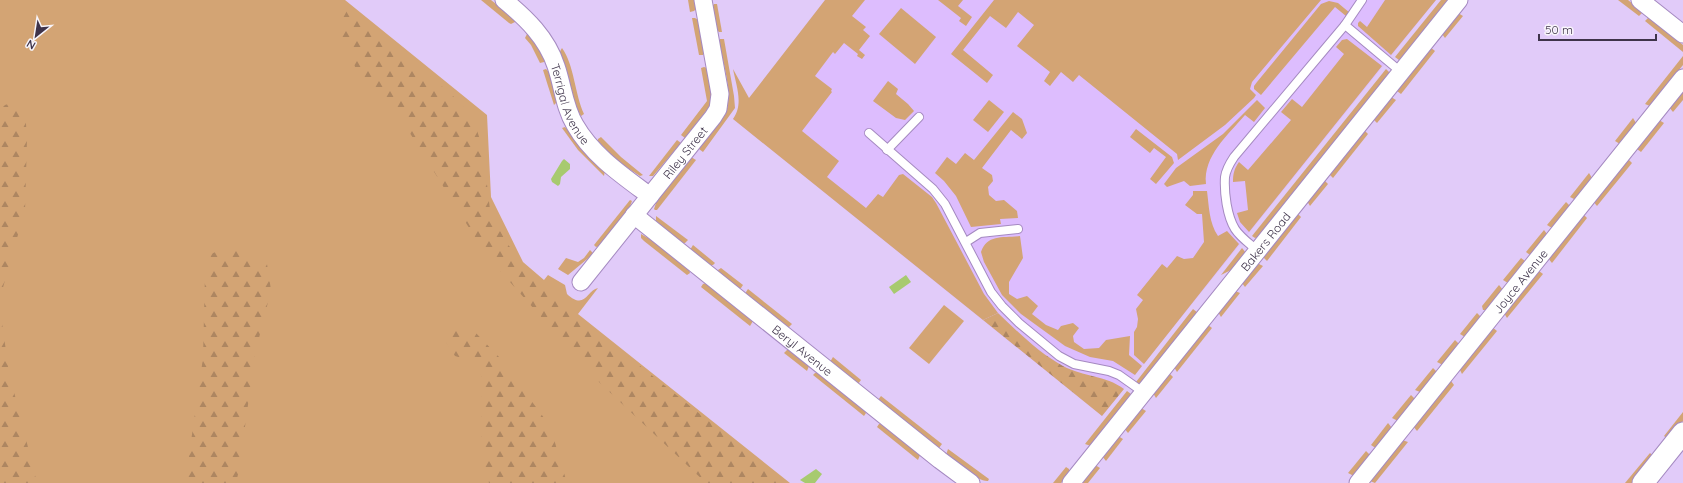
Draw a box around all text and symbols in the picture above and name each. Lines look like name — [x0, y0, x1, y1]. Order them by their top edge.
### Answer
north arrow — [16, 16, 56, 56]
scale bar — [1539, 16, 1656, 42]
text: 50 m — [1545, 22, 1573, 37]
text: N — [24, 37, 38, 53]
street label: Terrigal Avenue — [548, 61, 593, 148]
street label: Riley Street — [659, 123, 710, 182]
street label: Bakers Road — [1237, 209, 1293, 274]
street label: Joyce Avenue — [1490, 246, 1551, 316]
street label: Beryl Avenue — [769, 321, 836, 379]

